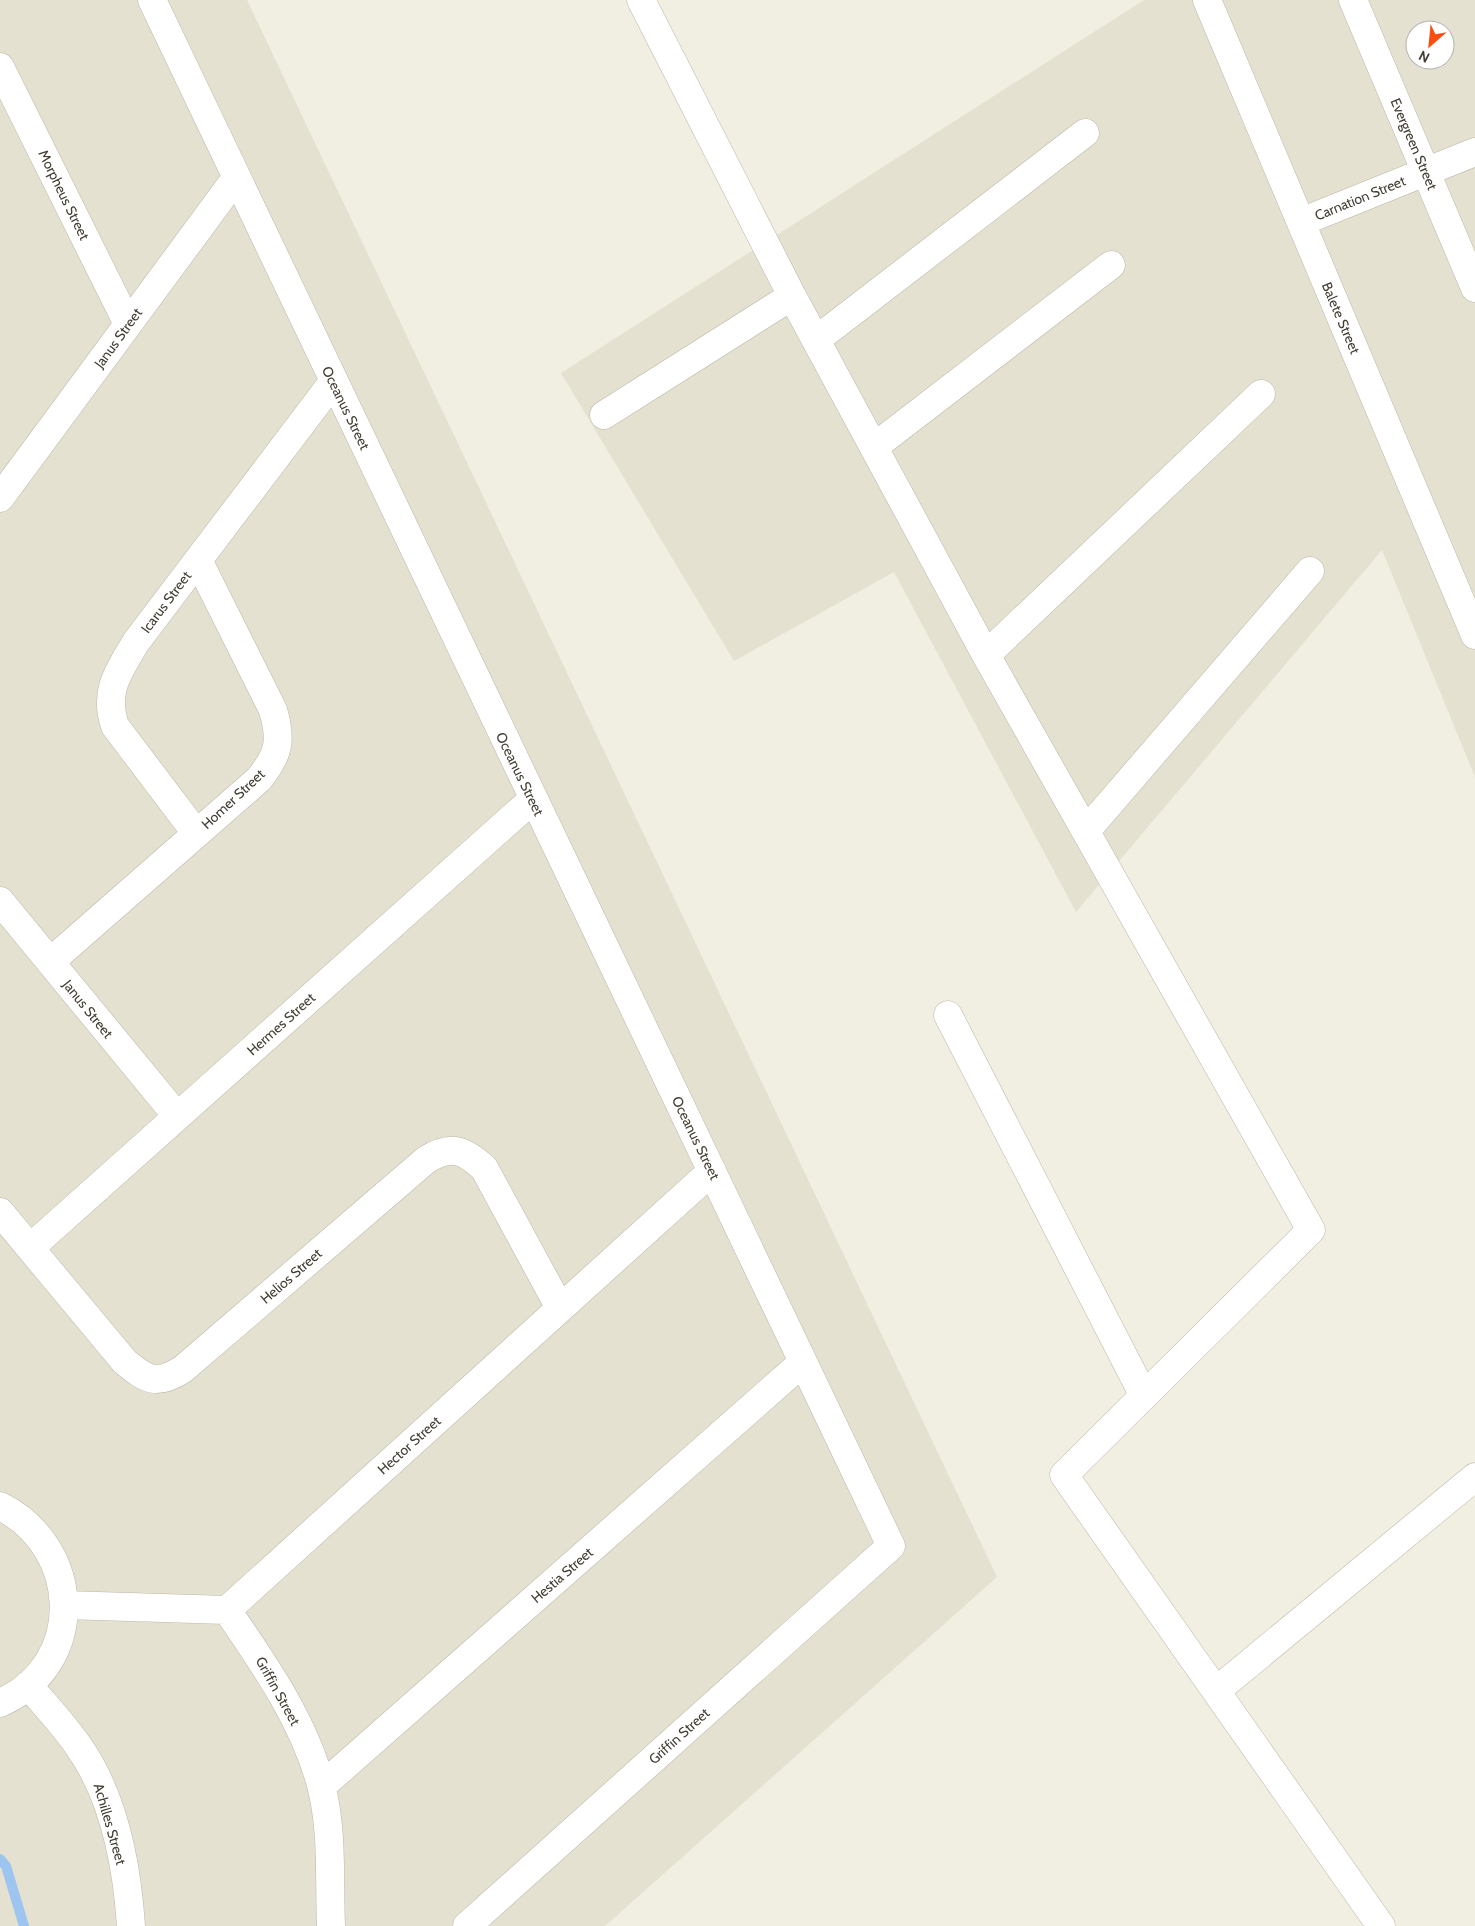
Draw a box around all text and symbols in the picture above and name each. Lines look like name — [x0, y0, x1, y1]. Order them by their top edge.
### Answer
north arrow — [1405, 20, 1455, 70]
text: N — [1416, 46, 1433, 67]
street label: Evergreen Street — [1387, 95, 1442, 193]
street label: Morpheus Street — [34, 147, 94, 243]
street label: Carnation Street — [1312, 171, 1408, 224]
street label: Balete Street — [1318, 279, 1364, 357]
street label: Janus Street — [89, 304, 146, 373]
street label: Oceanus Street — [318, 363, 374, 453]
street label: Icarus Street — [137, 567, 195, 637]
street label: Oceanus Street — [492, 729, 548, 819]
street label: Homer Street — [197, 765, 269, 833]
street label: Janus Street — [58, 975, 117, 1042]
street label: Hermes Street — [243, 988, 319, 1059]
street label: Oceanus Street — [668, 1093, 724, 1183]
street label: Helios Street — [257, 1244, 326, 1308]
street label: Hector Street — [374, 1412, 445, 1478]
street label: Hestia Street — [527, 1543, 597, 1607]
street label: Griffin Street — [252, 1653, 304, 1729]
street label: Griffin Street — [645, 1704, 713, 1768]
street label: Achilles Street — [90, 1781, 130, 1867]

